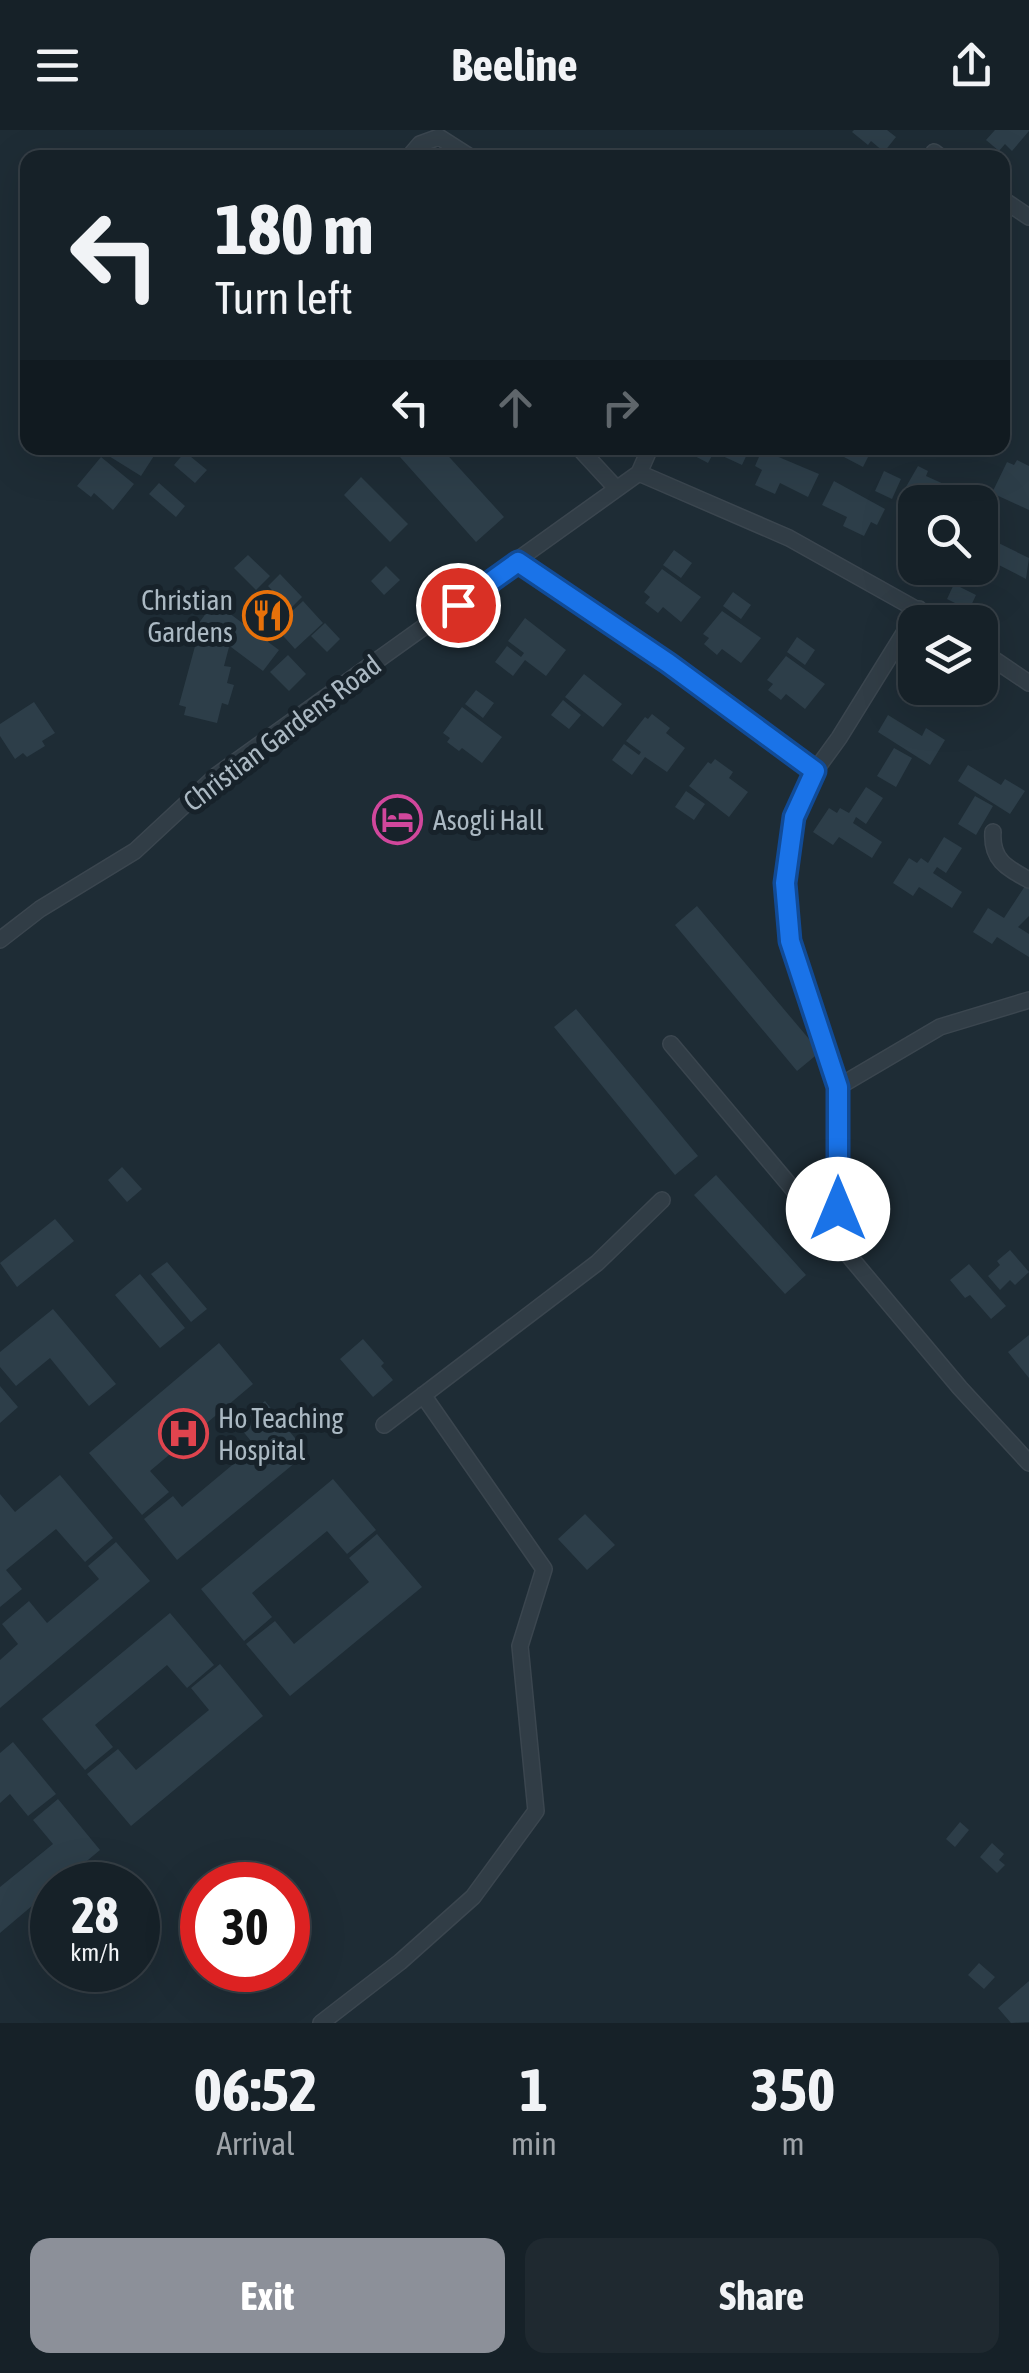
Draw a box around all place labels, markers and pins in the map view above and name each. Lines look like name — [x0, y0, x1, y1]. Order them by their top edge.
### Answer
pin — [416, 563, 501, 648]
place label: Christian Gardens — [141, 584, 233, 648]
restaurant icon: Christian Gardens — [242, 590, 294, 642]
hotel icon: Asogli Hall — [372, 794, 424, 846]
place label: Asogli Hall — [433, 804, 544, 836]
place label: Ho Teaching Hospital — [218, 1402, 344, 1466]
hospital icon: Ho Teaching Hospital — [157, 1408, 209, 1460]

